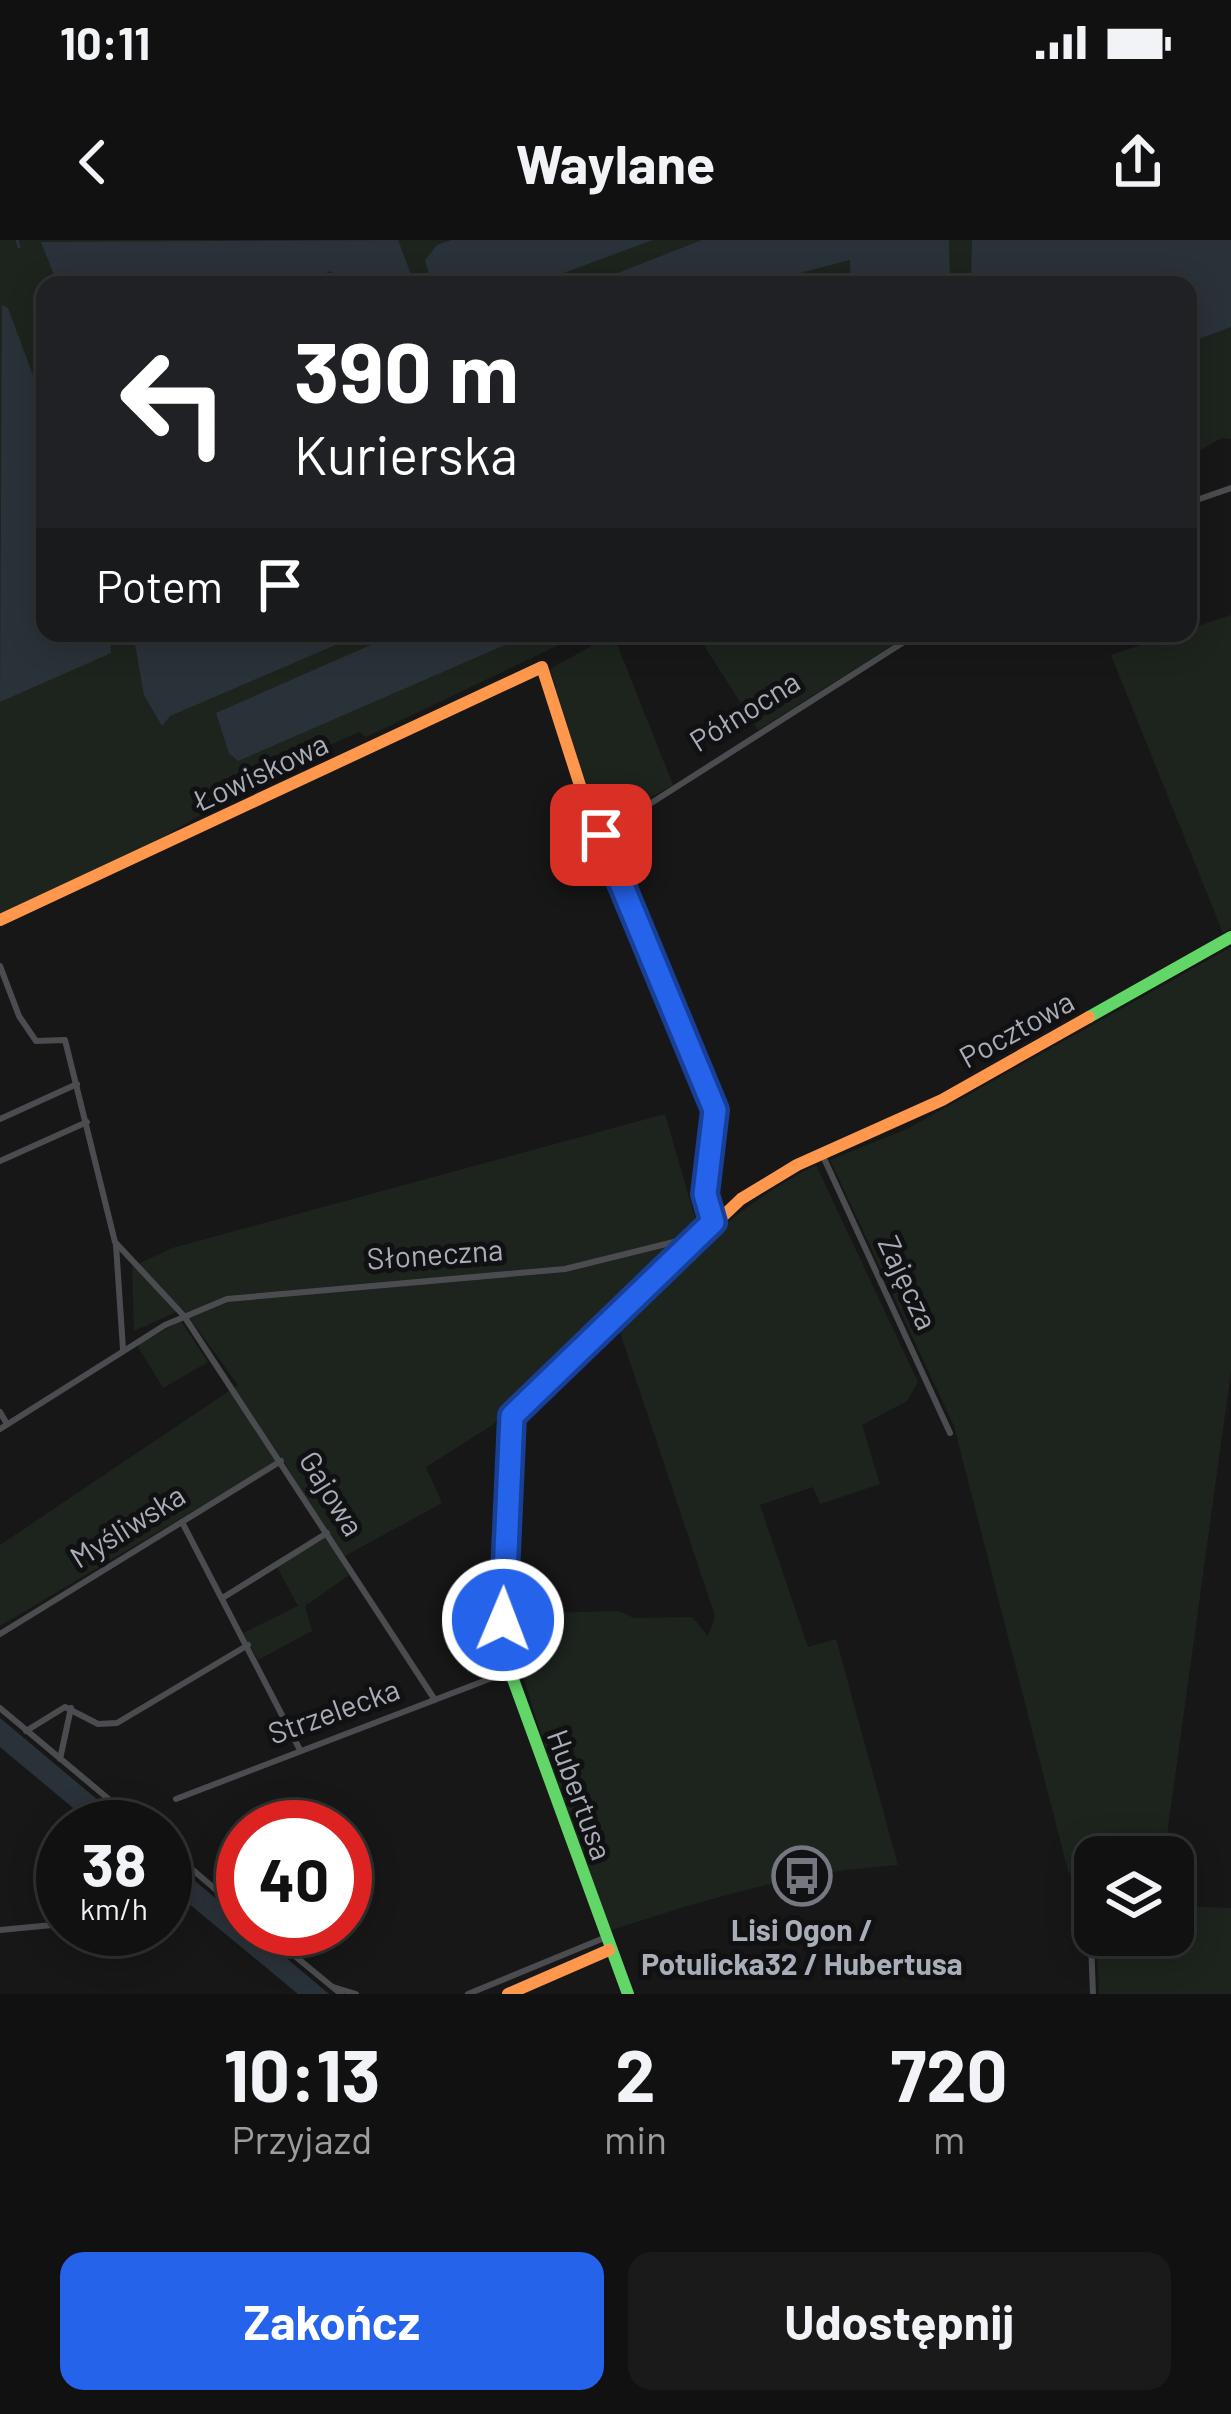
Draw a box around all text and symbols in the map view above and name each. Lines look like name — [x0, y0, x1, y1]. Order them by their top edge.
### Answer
text: 10:11 — [60, 15, 150, 69]
icon: back — [60, 129, 126, 195]
icon: share — [1105, 129, 1171, 195]
text: Waylane — [516, 130, 715, 195]
text: 390 m — [294, 319, 519, 420]
icon: left — [96, 324, 252, 480]
text: Kurierska — [294, 421, 518, 486]
icon: arrive — [247, 552, 313, 618]
text: Potem — [96, 558, 223, 612]
street label: Północna — [682, 662, 806, 758]
street label: Łowiskowa — [186, 724, 333, 818]
pin — [550, 784, 652, 886]
icon: arrive — [568, 802, 634, 868]
street label: Pocztowa — [952, 982, 1080, 1074]
street label: Zajęcza — [871, 1229, 946, 1335]
street label: Słoneczna — [365, 1230, 504, 1276]
street label: Gajowa — [293, 1444, 373, 1542]
street label: Myśliwska — [63, 1476, 191, 1575]
position arrow — [440, 1557, 566, 1683]
street label: Strzelecka — [263, 1670, 404, 1751]
street label: Hubertusa — [541, 1724, 621, 1864]
speed limit sign: 40 — [216, 1800, 372, 1956]
text: 38 — [82, 1827, 146, 1899]
map controls — [1074, 1836, 1194, 1956]
button: layers — [1074, 1836, 1194, 1956]
bus stop icon: Lisi Ogon / Potulicka32 / Hubertusa — [771, 1845, 833, 1907]
text: km/h — [80, 1890, 148, 1926]
place label: Lisi Ogon / Potulicka32 / Hubertusa — [641, 1911, 963, 1981]
text: 10:13 — [223, 2030, 381, 2116]
text: 2 — [615, 2030, 656, 2116]
text: 720 — [891, 2030, 1008, 2116]
text: Przyjazd — [232, 2115, 372, 2162]
text: min — [604, 2115, 667, 2162]
text: m — [933, 2115, 965, 2162]
button: Zakończ — [60, 2252, 604, 2390]
button: Udostępnij — [628, 2252, 1171, 2390]

